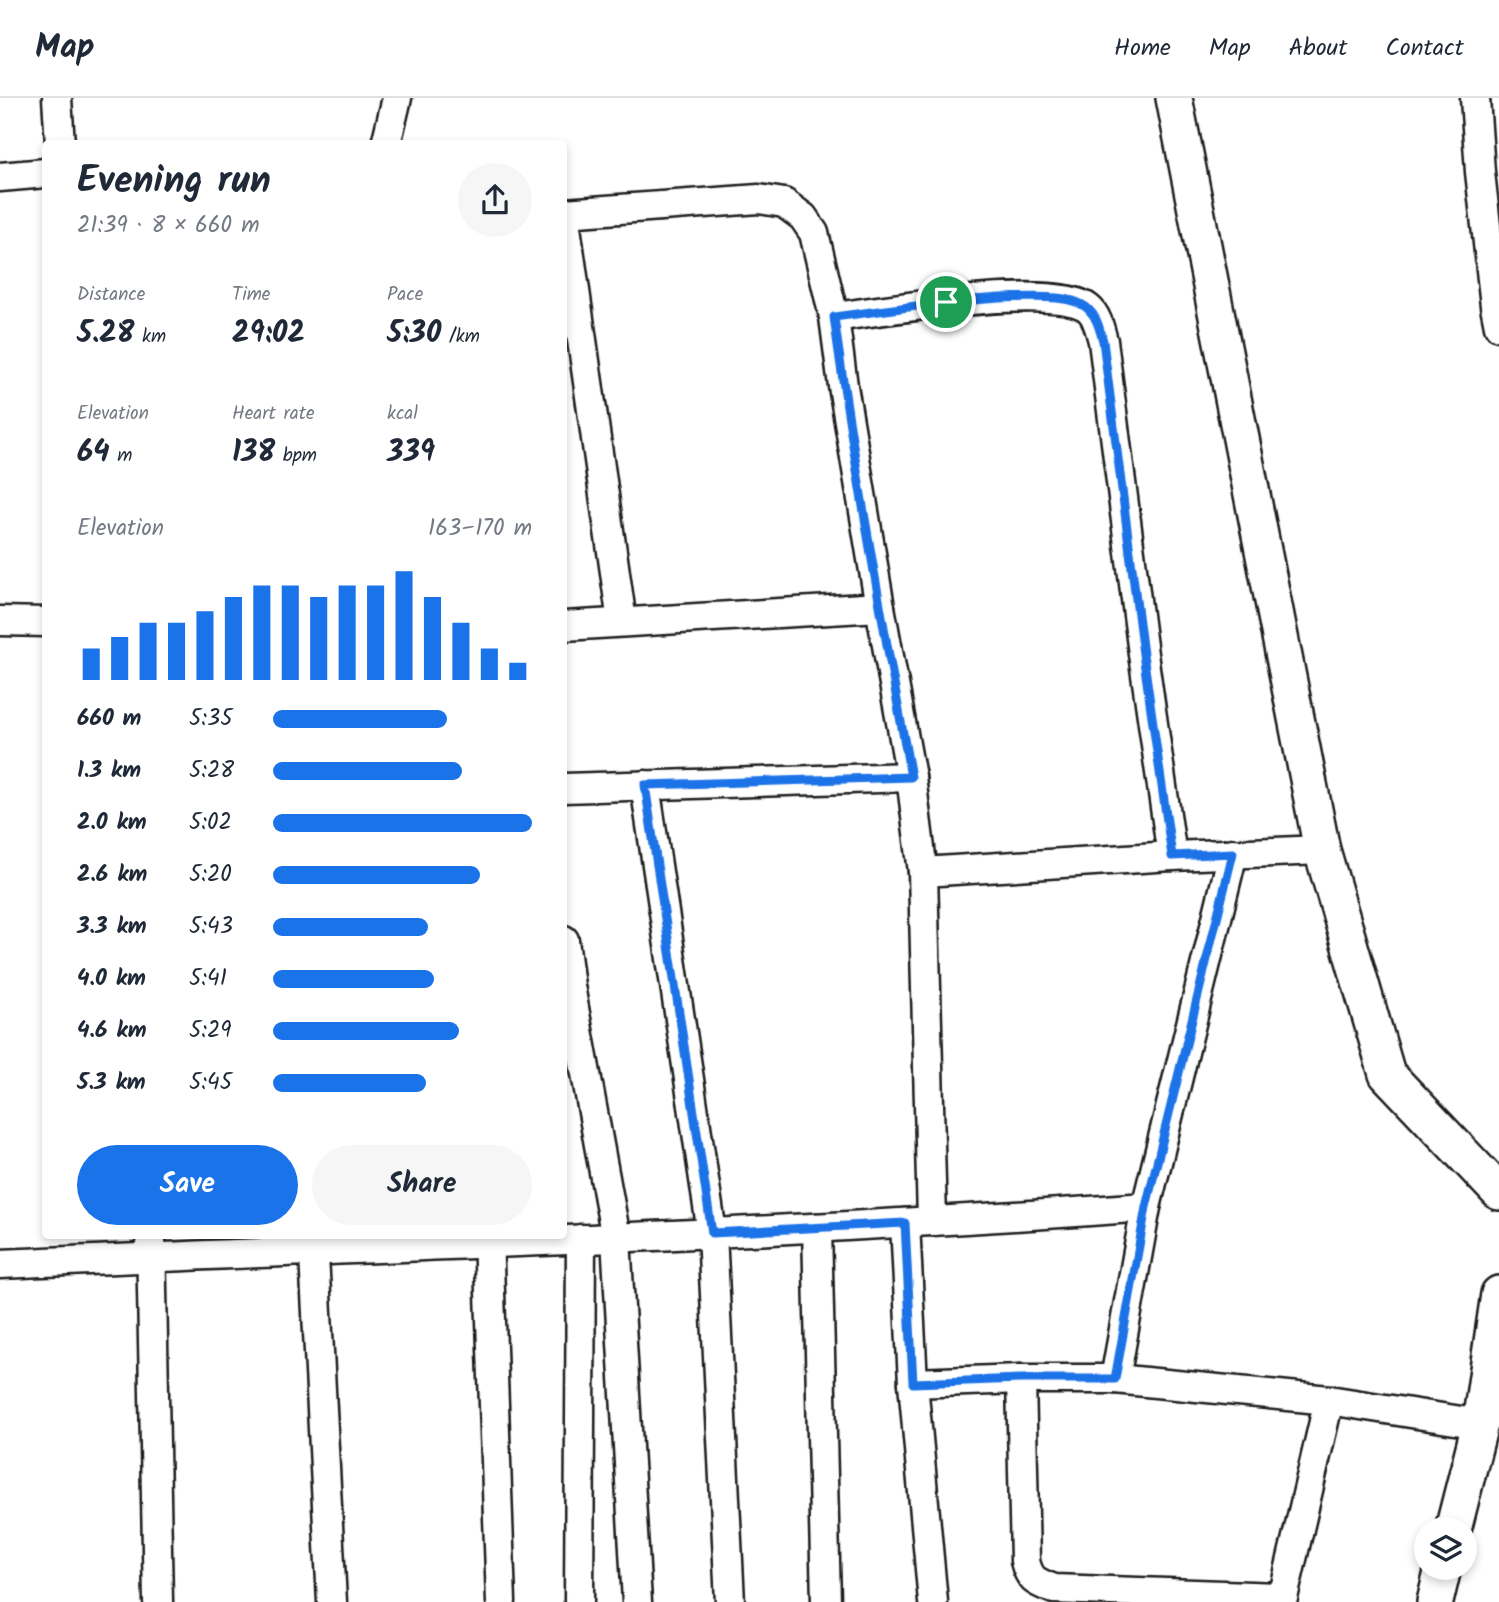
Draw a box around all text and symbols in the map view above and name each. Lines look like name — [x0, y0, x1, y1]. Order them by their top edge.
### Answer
text: Map — [35, 22, 95, 75]
text: Home — [1114, 29, 1171, 68]
text: Map — [1209, 29, 1251, 68]
text: About — [1289, 29, 1347, 68]
text: Contact — [1385, 29, 1464, 68]
text: Evening run — [77, 152, 271, 212]
button: share — [458, 163, 532, 237]
text: 21:39 · 8 × 660 m — [77, 208, 260, 244]
pin — [916, 272, 976, 332]
text: Distance — [77, 280, 145, 310]
text: Time — [232, 280, 270, 310]
text: Pace — [387, 280, 423, 310]
icon: arrive — [927, 283, 965, 321]
text: 5.28 — [77, 310, 134, 358]
text: 29:02 — [232, 310, 305, 358]
text: 5:30 — [387, 310, 441, 358]
text: km — [134, 322, 166, 352]
text: /km — [441, 322, 480, 352]
text: Elevation — [77, 399, 149, 429]
text: Heart rate — [232, 399, 315, 429]
text: kcal — [387, 399, 418, 429]
text: 64 — [77, 429, 110, 477]
text: 138 — [232, 429, 275, 477]
text: 339 — [387, 429, 435, 477]
text: m — [110, 441, 132, 471]
text: bpm — [275, 441, 317, 471]
text: Elevation — [77, 511, 164, 547]
text: 163–170 m — [428, 511, 532, 547]
text: 660 m — [77, 701, 141, 737]
text: 5:35 — [189, 701, 233, 737]
text: 1.3 km — [77, 753, 141, 789]
text: 5:28 — [189, 753, 234, 789]
text: 2.0 km — [77, 805, 147, 841]
text: 5:02 — [189, 805, 232, 841]
text: 2.6 km — [77, 857, 147, 893]
text: 5:20 — [189, 857, 232, 893]
text: 3.3 km — [77, 909, 147, 945]
text: 5:43 — [189, 909, 233, 945]
text: 4.0 km — [77, 961, 146, 997]
text: 5:41 — [189, 961, 227, 997]
text: 4.6 km — [77, 1013, 146, 1049]
text: 5:29 — [189, 1013, 232, 1049]
text: 5.3 km — [77, 1065, 146, 1101]
text: 5:45 — [189, 1065, 232, 1101]
button: Save — [77, 1145, 298, 1225]
button: Share — [312, 1145, 532, 1225]
map controls — [1414, 1517, 1477, 1580]
button: layers — [1414, 1517, 1477, 1580]

